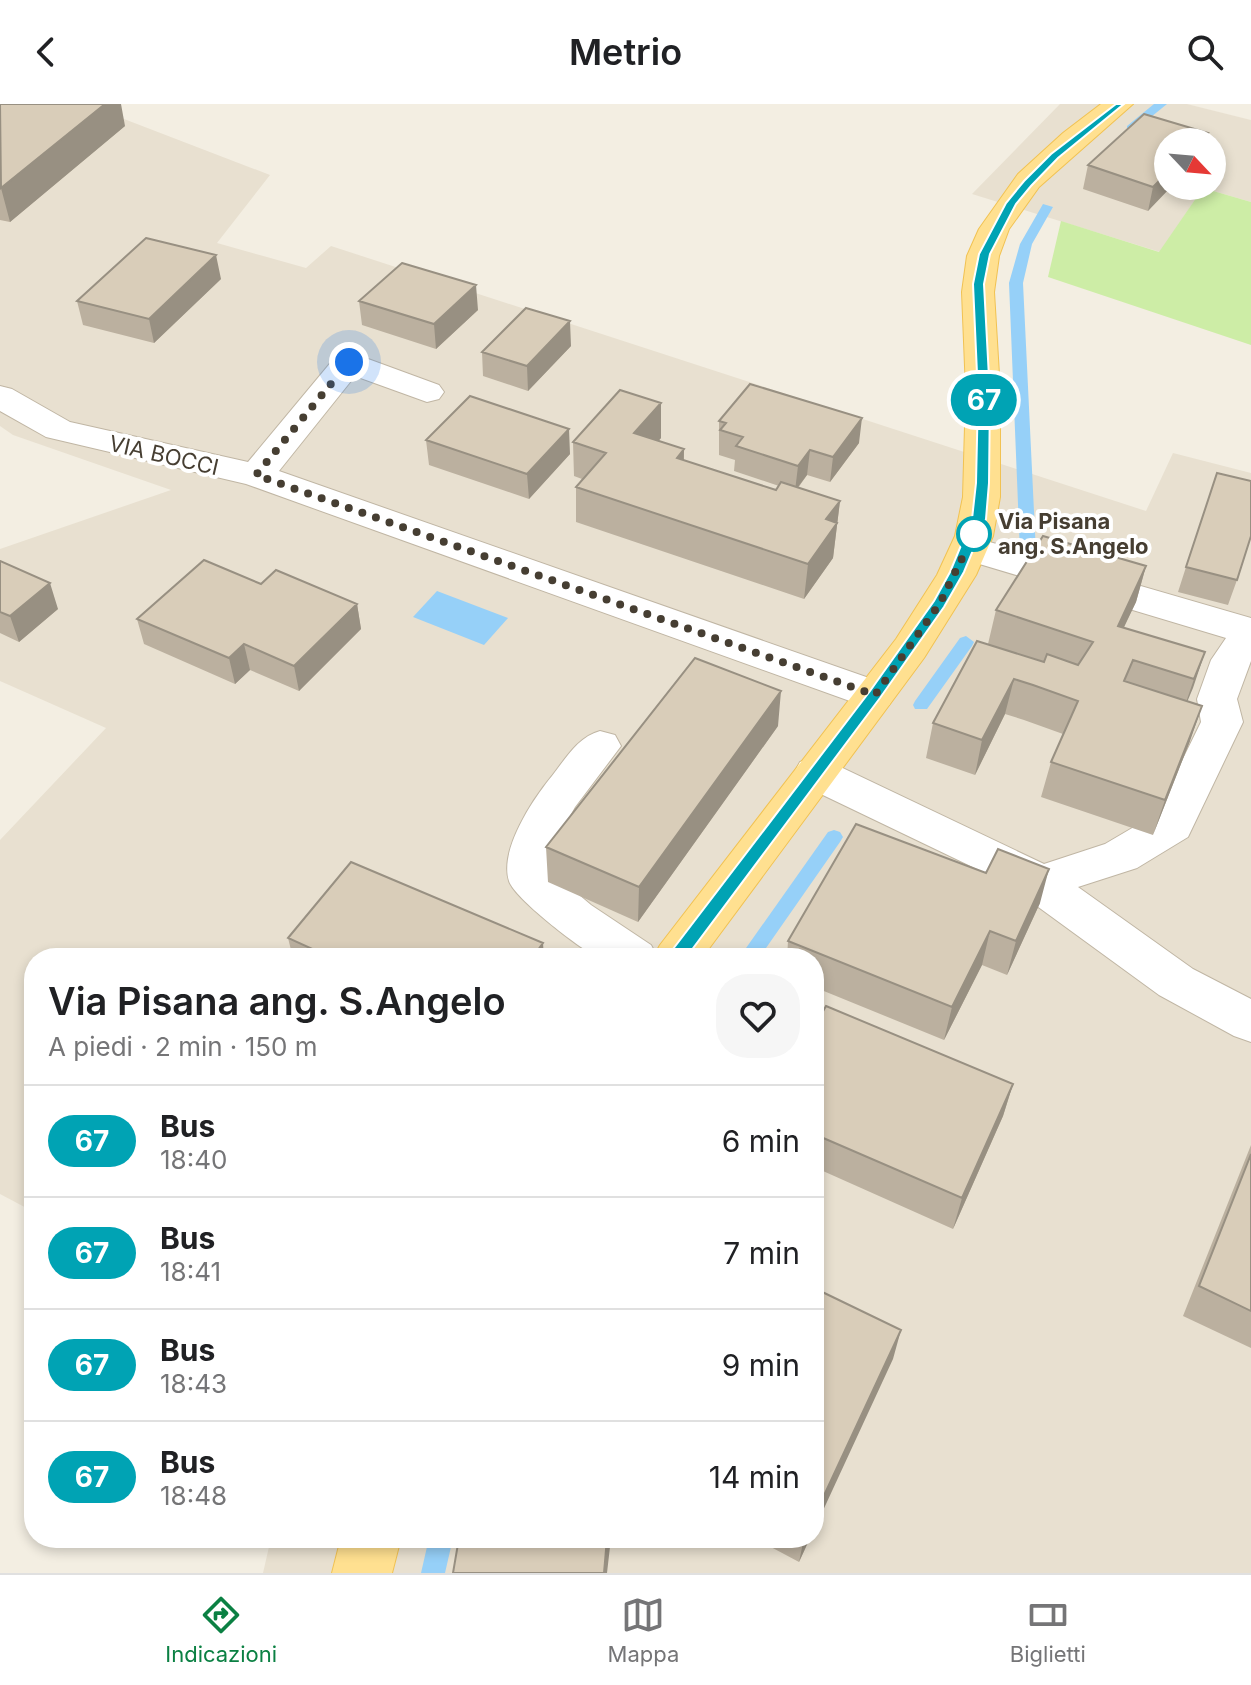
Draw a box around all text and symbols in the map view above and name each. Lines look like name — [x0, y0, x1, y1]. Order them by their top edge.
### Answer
icon: back — [24, 30, 68, 74]
text: Metrio — [569, 30, 682, 74]
icon: search — [1183, 30, 1227, 74]
north arrow — [1154, 128, 1226, 200]
map controls — [1154, 128, 1226, 200]
your location — [329, 342, 369, 382]
line badge: 67 — [948, 374, 1020, 426]
text: 67 — [967, 383, 1001, 417]
street label: VIA BOCCI — [107, 430, 221, 480]
place label: Via Pisana ang. S.Angelo — [998, 508, 1149, 559]
marker: Via Pisana ang. S.Angelo — [957, 517, 991, 551]
button: heart — [716, 974, 800, 1058]
text: Via Pisana ang. S.Angelo — [48, 978, 506, 1024]
text: A piedi · 2 min · 150 m — [48, 1031, 318, 1062]
text: Bus — [160, 1108, 215, 1144]
text: 6 min — [722, 1123, 800, 1159]
text: 67 — [75, 1124, 109, 1158]
text: 18:40 — [160, 1144, 227, 1175]
text: Bus — [160, 1220, 215, 1256]
text: 7 min — [723, 1235, 800, 1271]
text: 67 — [75, 1236, 109, 1270]
text: 18:41 — [160, 1256, 221, 1287]
text: Bus — [160, 1332, 215, 1368]
text: 9 min — [722, 1347, 800, 1383]
text: 67 — [75, 1348, 109, 1382]
text: 18:43 — [160, 1368, 227, 1399]
text: Bus — [160, 1444, 215, 1480]
text: 14 min — [709, 1459, 800, 1495]
text: 67 — [75, 1460, 109, 1494]
text: 18:48 — [160, 1480, 227, 1511]
tab: Indicazioni — [165, 1593, 277, 1667]
tab: Mappa — [608, 1593, 679, 1667]
tab: Biglietti — [1010, 1593, 1086, 1667]

